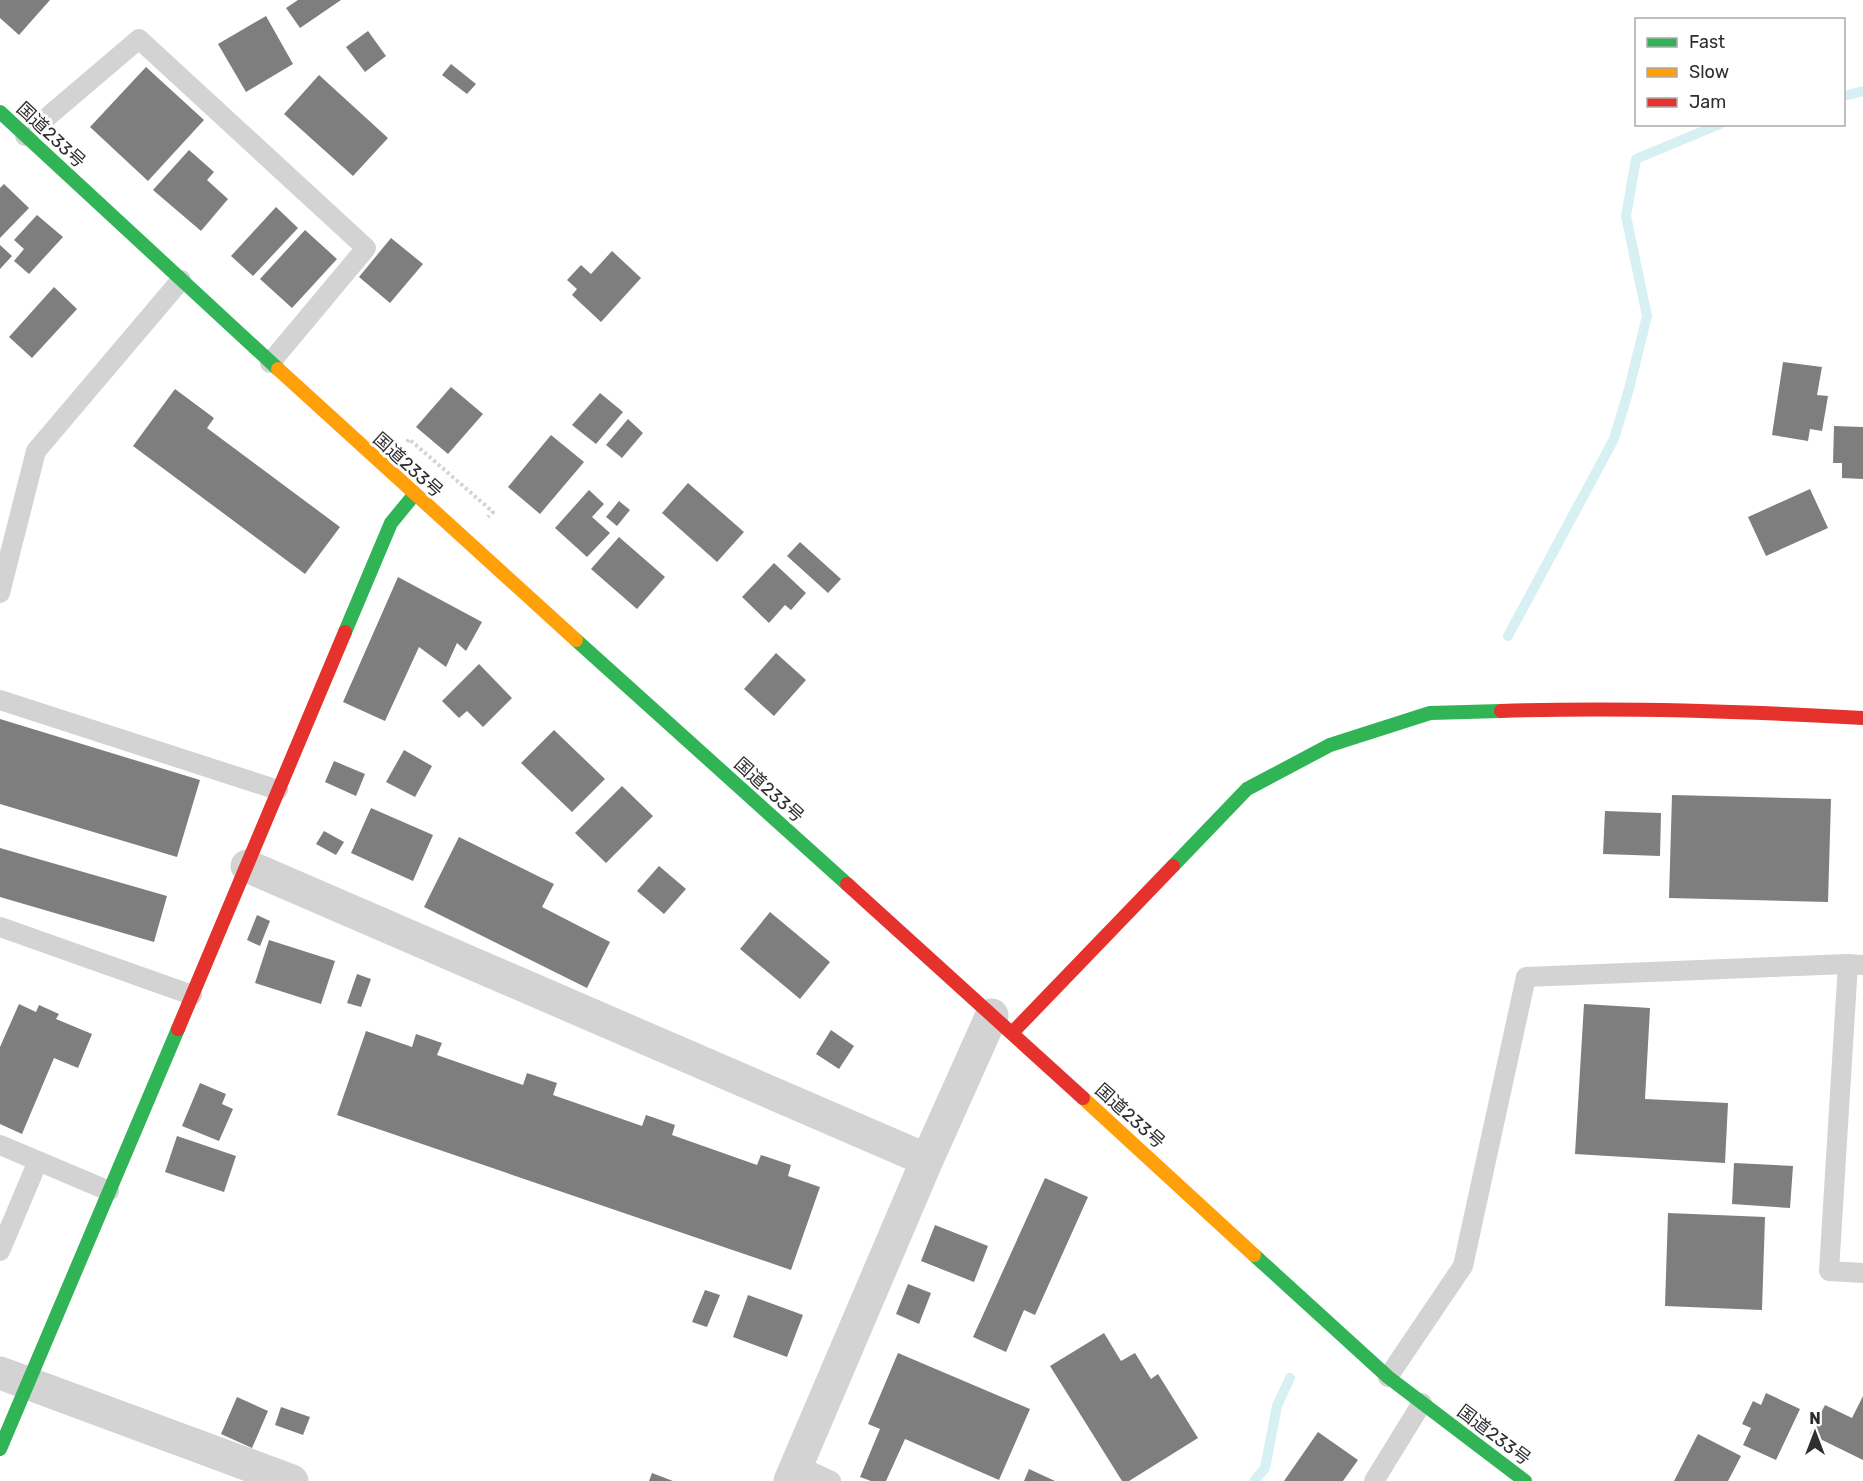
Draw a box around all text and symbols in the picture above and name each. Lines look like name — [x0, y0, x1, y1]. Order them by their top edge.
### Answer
legend — [1635, 18, 1845, 126]
text: Fast — [1689, 31, 1725, 53]
text: Slow — [1689, 61, 1729, 83]
text: Jam — [1689, 91, 1726, 113]
street label: 国道233号 — [12, 98, 90, 172]
street label: 国道233号 — [369, 428, 447, 502]
street label: 国道233号 — [730, 753, 808, 827]
street label: 国道233号 — [1091, 1079, 1169, 1153]
street label: 国道233号 — [1453, 1400, 1535, 1470]
north arrow — [1785, 1403, 1845, 1463]
text: N — [1809, 1409, 1821, 1428]

